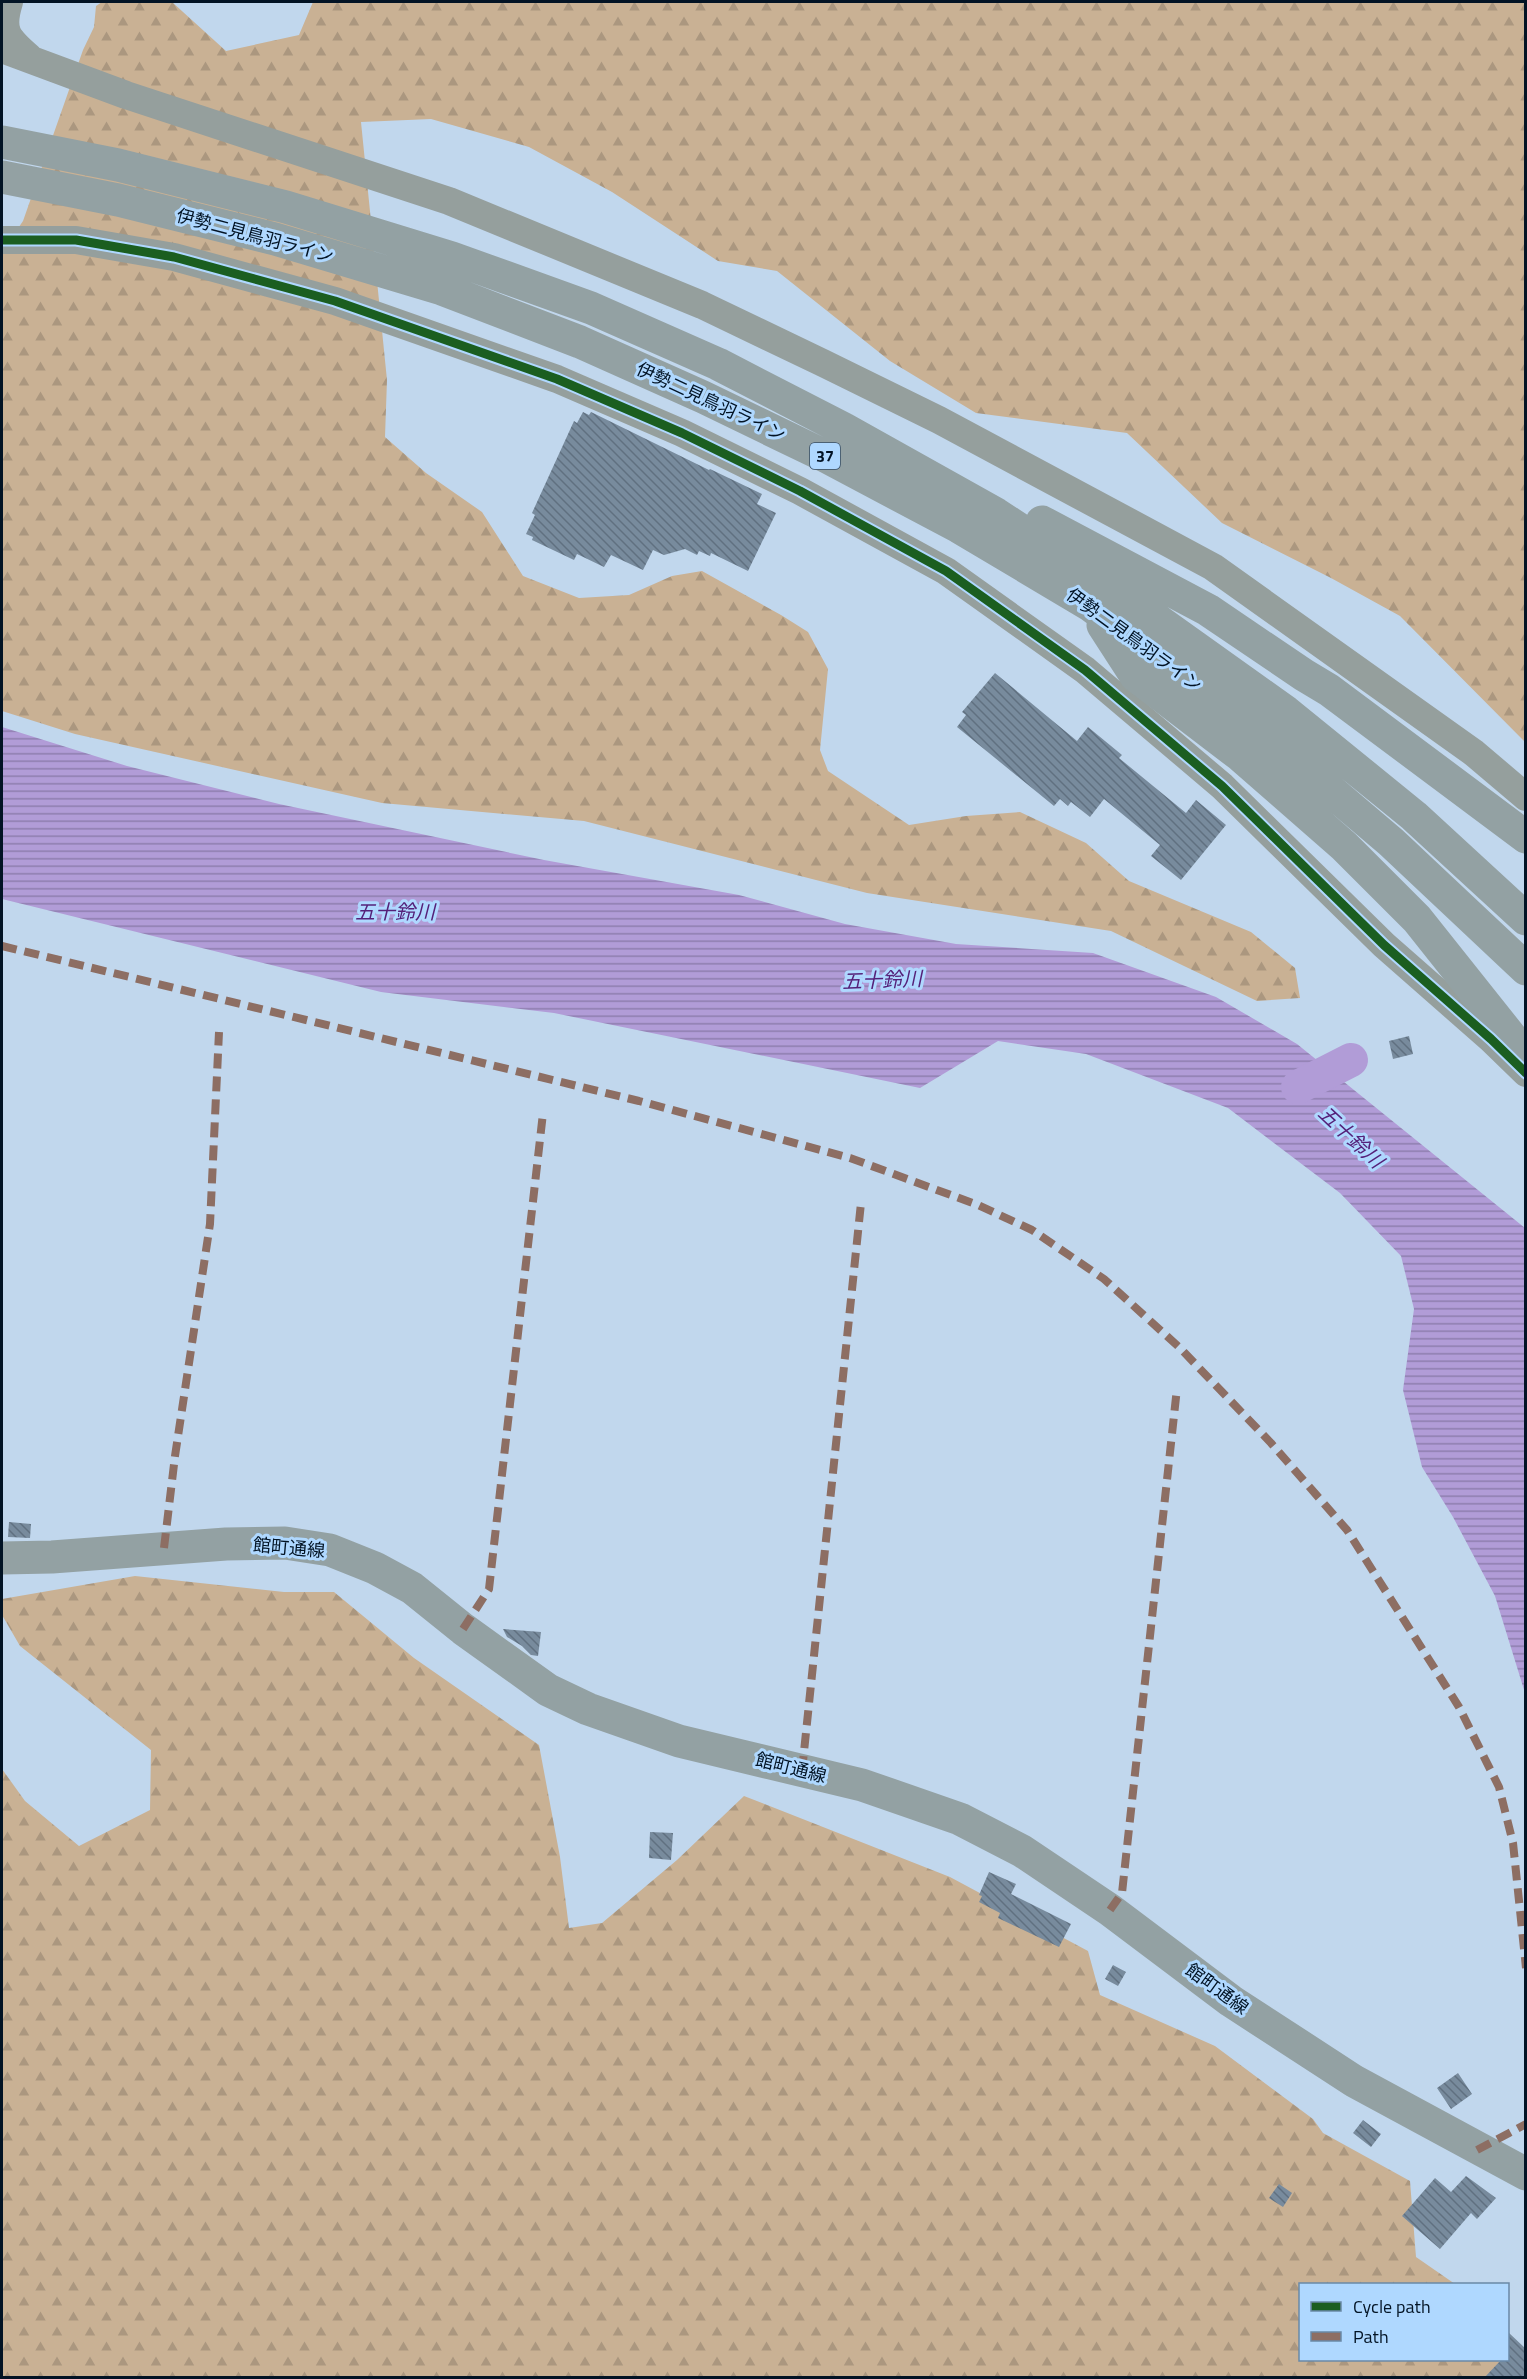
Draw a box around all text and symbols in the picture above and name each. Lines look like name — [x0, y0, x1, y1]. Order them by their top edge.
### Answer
street label: 伊勢二見鳥羽ライン — [173, 202, 337, 270]
street label: 伊勢二見鳥羽ライン — [632, 355, 790, 448]
road number: 37 — [810, 443, 840, 469]
street label: 伊勢二見鳥羽ライン — [1061, 581, 1208, 698]
water label: 五十鈴川 — [355, 896, 437, 927]
water label: 五十鈴川 — [841, 963, 924, 996]
water label: 五十鈴川 — [1312, 1098, 1393, 1177]
street label: 館町通線 — [252, 1531, 326, 1564]
street label: 館町通線 — [753, 1746, 829, 1789]
street label: 館町通線 — [1180, 1957, 1254, 2021]
legend — [1299, 2283, 1509, 2361]
text: Cycle path — [1353, 2293, 1431, 2320]
text: Path — [1353, 2323, 1389, 2350]

